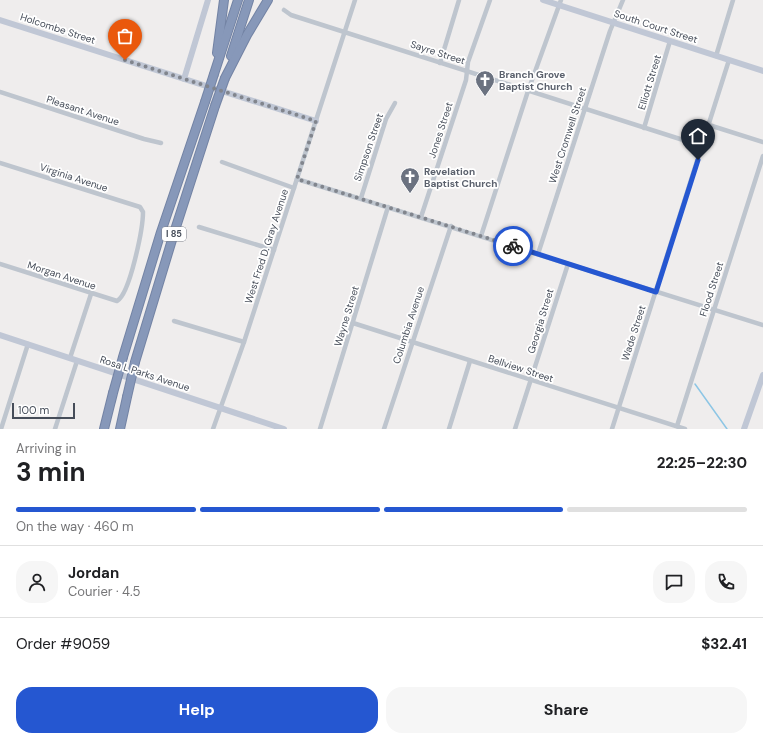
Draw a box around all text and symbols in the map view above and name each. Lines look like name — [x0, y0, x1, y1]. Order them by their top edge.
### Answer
street label: South Court Street — [612, 7, 699, 46]
street label: Holcombe Street — [19, 10, 97, 47]
pin — [108, 19, 142, 60]
icon: bag — [114, 25, 136, 47]
street label: Sayre Street — [409, 38, 467, 67]
street label: Elliott Street — [635, 53, 664, 111]
place label: Branch Grove Baptist Church — [499, 68, 573, 93]
church icon: Branch Grove Baptist Church — [474, 69, 496, 97]
street label: West Cromwell Street — [546, 85, 589, 185]
street label: Pleasant Avenue — [45, 93, 121, 128]
street label: Jones Street — [425, 100, 456, 160]
street label: Simpson Street — [351, 111, 386, 183]
pin — [681, 119, 715, 160]
icon: home — [687, 125, 709, 147]
street label: Virginia Avenue — [38, 160, 110, 195]
place label: Revelation Baptist Church — [424, 165, 498, 190]
church icon: Revelation Baptist Church — [399, 166, 421, 194]
street label: West Fred D. Gray Avenue — [242, 187, 291, 305]
courier — [493, 226, 533, 266]
road number: I 85 — [162, 227, 186, 241]
icon: bike — [502, 235, 524, 257]
street label: Morgan Avenue — [26, 258, 98, 293]
street label: Flood Street — [697, 260, 726, 318]
street label: Wayne Street — [331, 284, 362, 348]
street label: Columbia Avenue — [390, 284, 427, 366]
street label: Georgia Street — [524, 287, 557, 355]
street label: Wade Street — [618, 304, 649, 363]
street label: Bellview Street — [487, 352, 555, 385]
street label: Rosa L Parks Avenue — [98, 353, 192, 394]
scale bar — [12, 401, 75, 420]
text: 100 m — [18, 403, 49, 417]
text: Arriving in — [16, 440, 76, 457]
text: 22:25–22:30 — [657, 453, 747, 473]
text: 3 min — [16, 455, 85, 489]
text: On the way · 460 m — [16, 518, 134, 535]
button: person — [16, 561, 58, 603]
button: chat — [653, 561, 695, 603]
button: phone — [705, 561, 747, 603]
text: Jordan — [68, 563, 119, 583]
text: Courier · 4.5 — [68, 583, 141, 600]
text: Order #9059 — [16, 634, 110, 654]
text: $32.41 — [701, 634, 747, 654]
button: Help — [16, 687, 378, 733]
button: Share — [386, 687, 747, 733]

